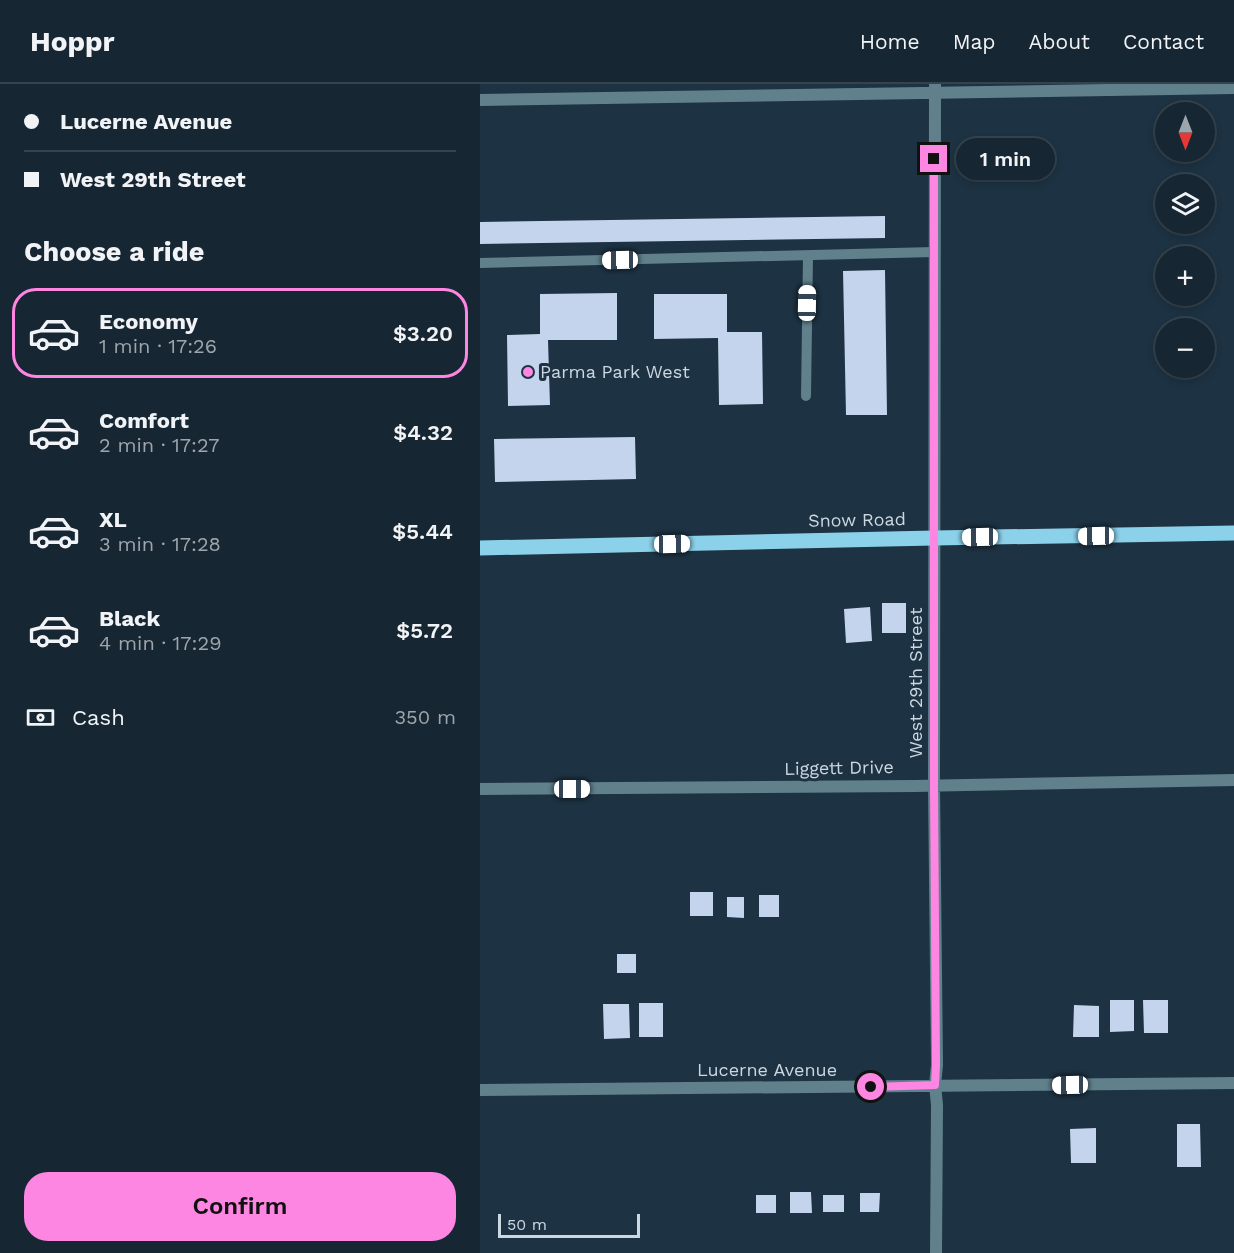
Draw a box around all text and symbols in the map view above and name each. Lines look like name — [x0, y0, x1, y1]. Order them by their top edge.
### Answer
text: Hoppr — [30, 25, 115, 58]
text: Home — [860, 29, 920, 54]
text: Map — [953, 29, 996, 54]
text: About — [1029, 29, 1090, 54]
text: Contact — [1123, 29, 1204, 54]
north arrow — [1155, 102, 1215, 162]
map controls — [1155, 102, 1215, 378]
text: Lucerne Avenue — [60, 109, 232, 134]
callout: 1 min — [955, 138, 1054, 180]
route end — [920, 145, 947, 172]
text: 1 min — [980, 147, 1031, 171]
text: West 29th Street — [60, 167, 246, 192]
button: layers — [1155, 174, 1215, 234]
text: Choose a ride — [24, 236, 204, 268]
button: + — [1155, 246, 1215, 306]
car — [602, 251, 638, 269]
car — [798, 285, 816, 321]
icon: car — [27, 306, 81, 360]
text: Economy — [99, 309, 198, 334]
button: − — [1155, 318, 1215, 378]
text: $3.20 — [393, 321, 453, 346]
text: 1 min · 17:26 — [99, 334, 217, 358]
place label: Parma Park West — [540, 361, 690, 382]
marker: Parma Park West — [521, 365, 535, 379]
icon: car — [27, 405, 81, 459]
text: Comfort — [99, 408, 189, 433]
text: $4.32 — [393, 420, 453, 445]
text: 2 min · 17:27 — [99, 433, 219, 457]
icon: car — [27, 504, 81, 558]
text: XL — [99, 507, 127, 532]
street label: Snow Road — [808, 508, 906, 531]
text: $5.44 — [392, 519, 453, 544]
car — [1078, 527, 1114, 545]
car — [962, 528, 998, 546]
text: 3 min · 17:28 — [99, 532, 221, 556]
car — [654, 535, 690, 553]
icon: car — [27, 603, 81, 657]
text: Black — [99, 606, 160, 631]
street label: West 29th Street — [905, 607, 926, 758]
text: $5.72 — [396, 618, 453, 643]
text: 4 min · 17:29 — [99, 631, 222, 655]
icon: cash — [24, 701, 57, 734]
text: Cash — [72, 705, 125, 730]
text: 350 m — [394, 705, 456, 729]
street label: Liggett Drive — [784, 756, 894, 779]
car — [554, 780, 590, 798]
street label: Lucerne Avenue — [697, 1059, 837, 1080]
route start — [857, 1073, 884, 1100]
car — [1052, 1076, 1088, 1094]
button: Confirm — [24, 1172, 456, 1241]
scale bar — [498, 1211, 640, 1238]
text: 50 m — [507, 1215, 547, 1234]

